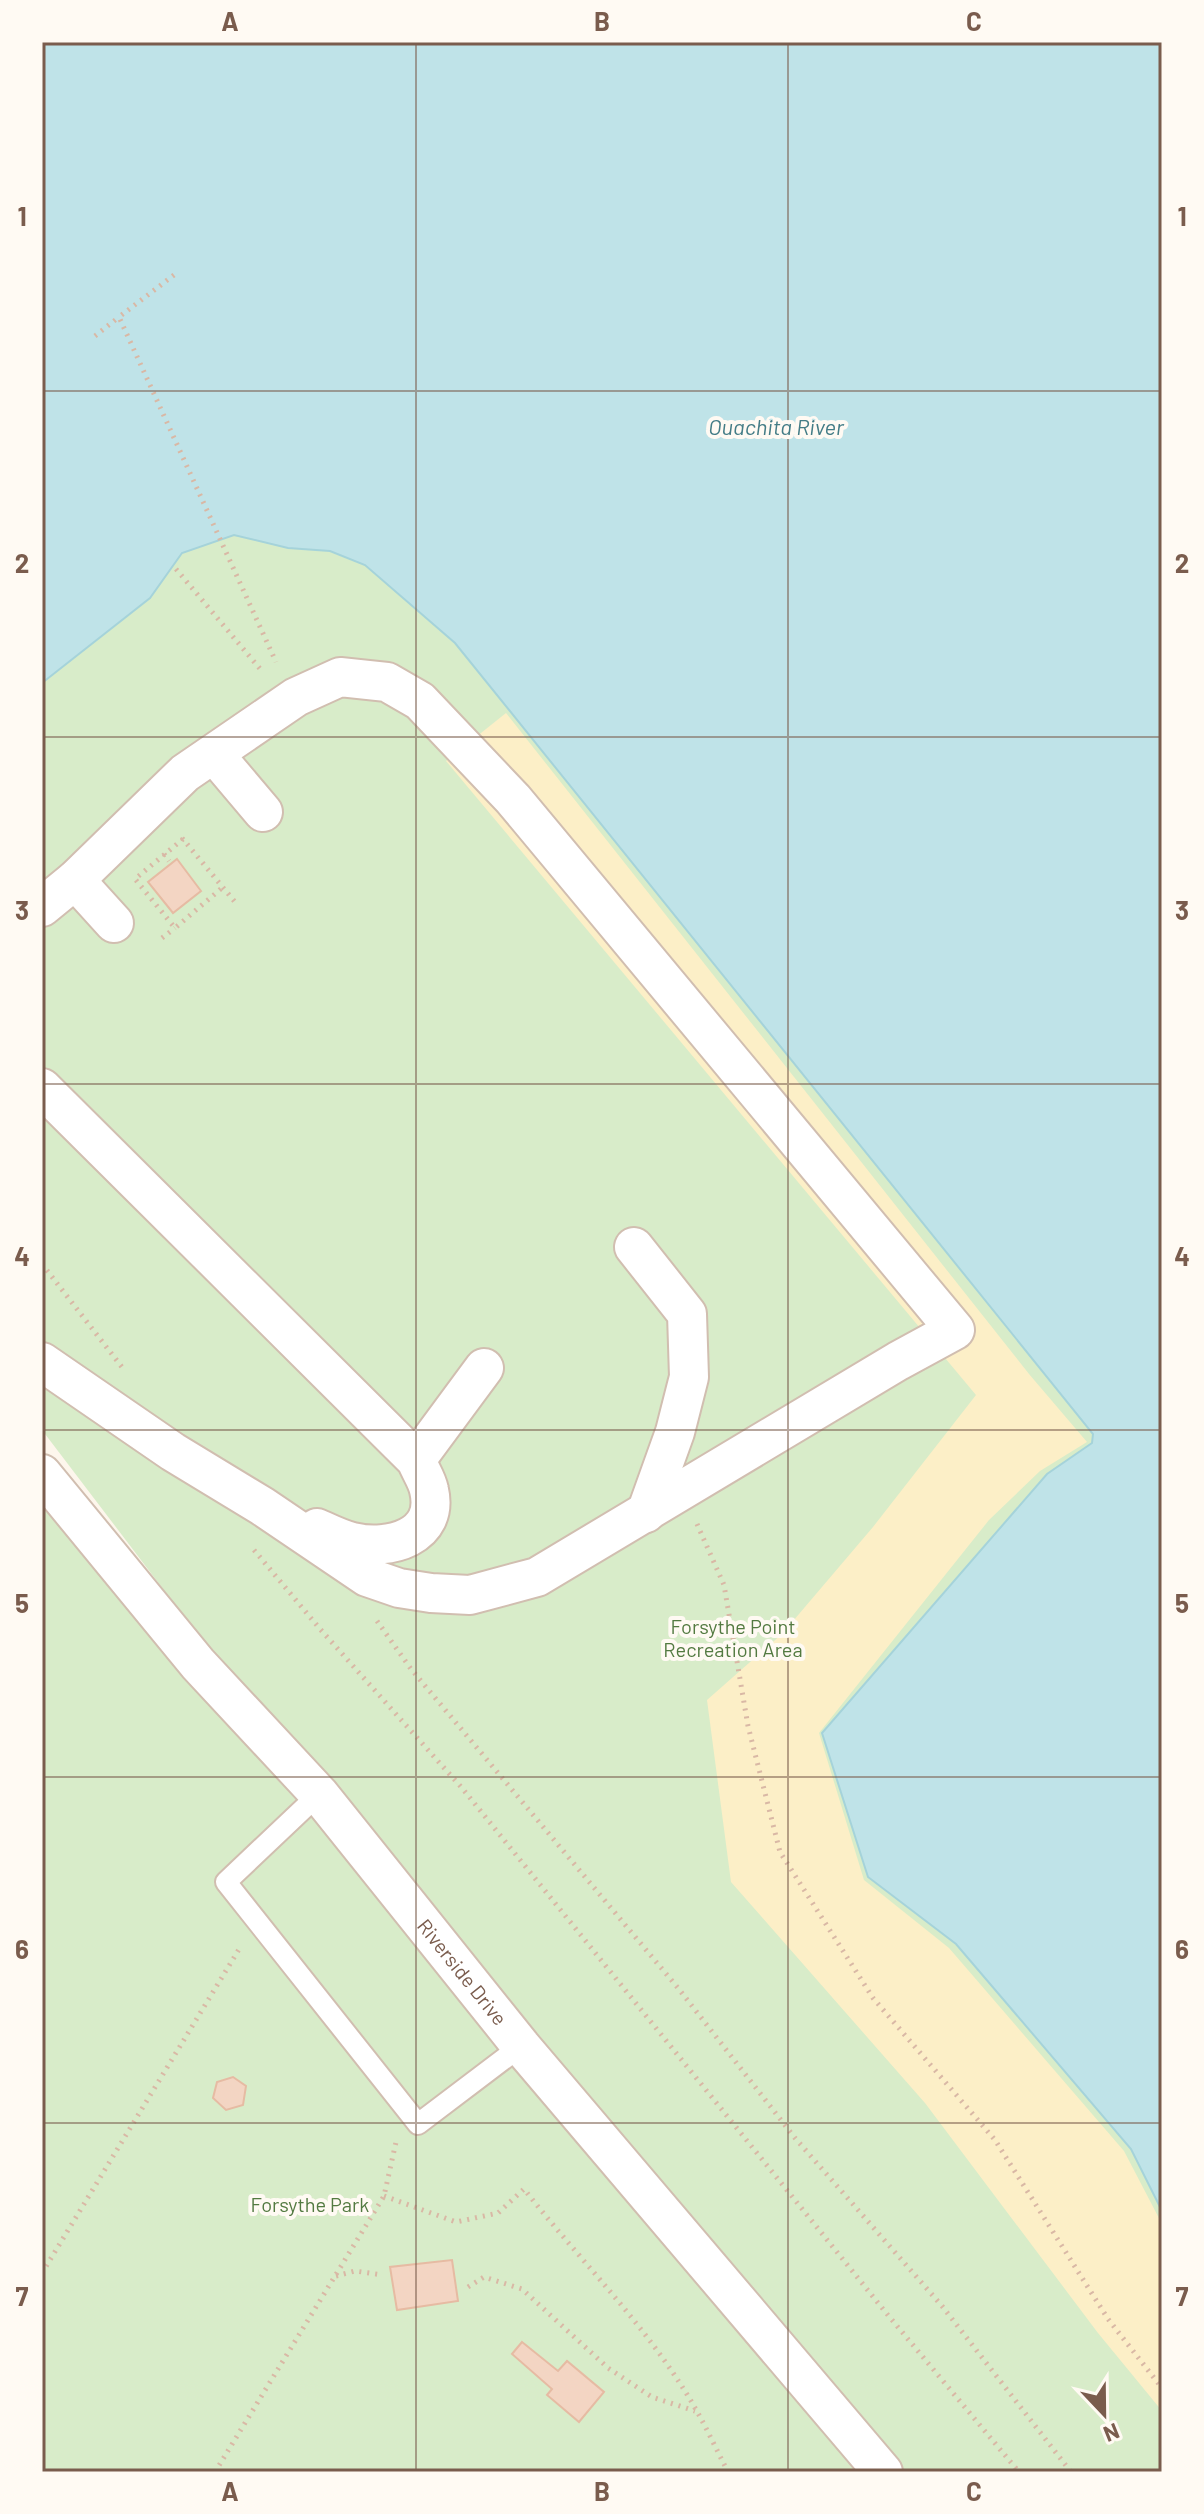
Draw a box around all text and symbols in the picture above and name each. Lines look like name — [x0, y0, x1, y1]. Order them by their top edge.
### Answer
text: A — [221, 5, 239, 36]
text: B — [594, 5, 610, 36]
text: C — [966, 5, 982, 36]
text: 1 — [17, 200, 27, 231]
text: 1 — [1177, 200, 1187, 231]
water label: Ouachita River — [708, 413, 845, 439]
text: 2 — [15, 547, 29, 578]
text: 2 — [1175, 547, 1189, 578]
text: 3 — [15, 894, 29, 925]
text: 3 — [1175, 894, 1189, 925]
text: 4 — [14, 1240, 30, 1271]
text: 4 — [1174, 1240, 1190, 1271]
text: 5 — [15, 1587, 29, 1618]
text: 5 — [1175, 1587, 1189, 1618]
park label: Forsythe Point Recreation Area — [663, 1614, 803, 1661]
street label: Riverside Drive — [413, 1914, 513, 2030]
text: 6 — [15, 1933, 29, 1964]
text: 6 — [1175, 1933, 1189, 1964]
park label: Forsythe Park — [251, 2192, 369, 2216]
text: 7 — [16, 2280, 29, 2311]
text: 7 — [1176, 2280, 1189, 2311]
north arrow — [1064, 2374, 1144, 2454]
text: N — [1100, 2419, 1124, 2448]
text: A — [221, 2475, 239, 2506]
text: B — [594, 2475, 610, 2506]
text: C — [966, 2475, 982, 2506]

